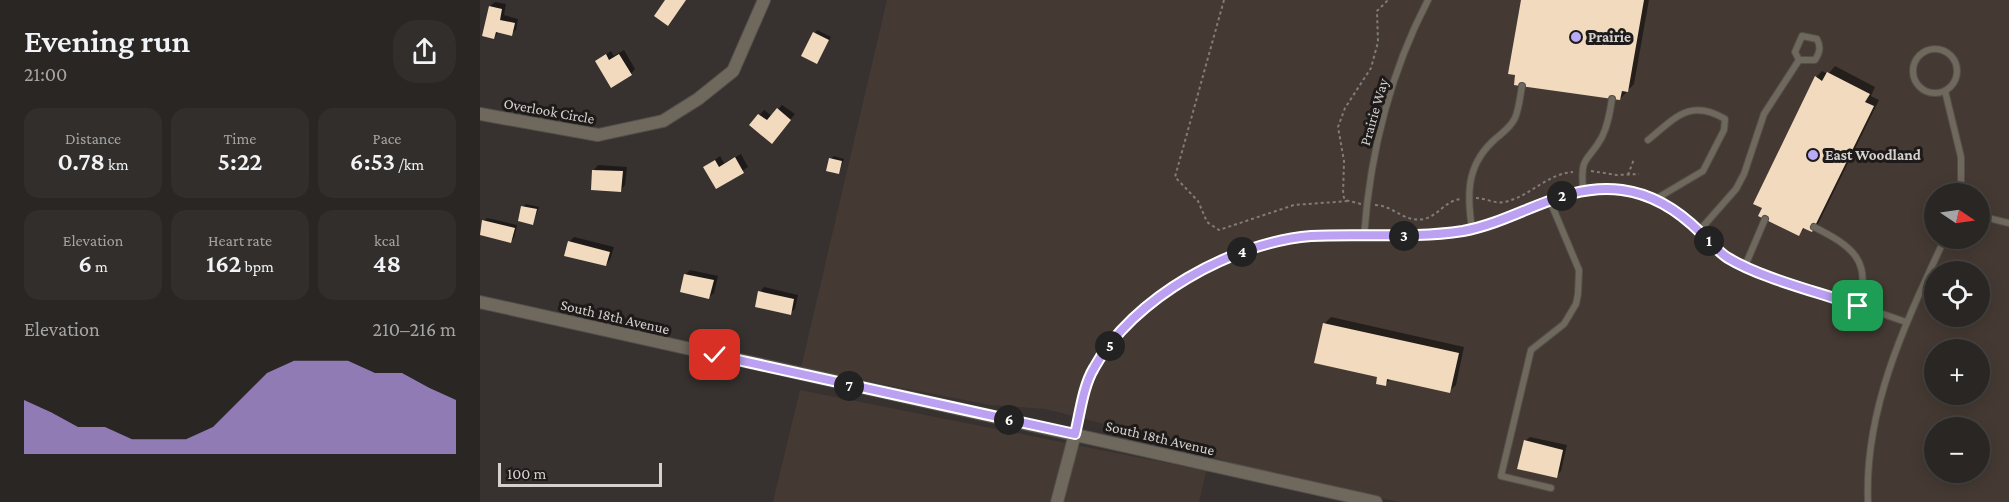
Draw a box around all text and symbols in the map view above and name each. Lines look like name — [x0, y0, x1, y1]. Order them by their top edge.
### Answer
button: share — [393, 20, 456, 83]
text: Evening run — [24, 22, 190, 59]
place label: Prairie — [1588, 29, 1631, 45]
marker: Prairie — [1569, 30, 1583, 44]
text: 21:00 — [24, 63, 67, 85]
street label: Prairie Way — [1357, 77, 1392, 148]
street label: Overlook Circle — [502, 95, 596, 127]
text: Distance — [65, 130, 121, 147]
text: Time — [224, 130, 256, 147]
text: Pace — [373, 130, 401, 147]
text: 0.78 — [57, 147, 105, 176]
text: 5:22 — [218, 147, 262, 176]
text: 6:53 — [350, 147, 395, 176]
place label: East Woodland — [1825, 147, 1922, 163]
marker: East Woodland — [1806, 148, 1820, 162]
text: km — [105, 156, 129, 173]
text: /km — [395, 156, 424, 173]
pin: 2 — [1547, 181, 1577, 211]
north arrow — [1924, 183, 1990, 249]
map controls — [1924, 183, 1990, 483]
text: 2 — [1558, 187, 1566, 204]
pin: 3 — [1389, 221, 1419, 251]
pin: 1 — [1694, 226, 1724, 256]
text: 3 — [1400, 227, 1408, 244]
text: Elevation — [63, 232, 123, 249]
text: Heart rate — [208, 232, 272, 249]
text: kcal — [374, 232, 400, 249]
text: 1 — [1706, 232, 1712, 249]
pin: 4 — [1227, 237, 1257, 267]
text: 4 — [1238, 243, 1246, 260]
text: 6 — [78, 249, 92, 278]
text: 162 — [206, 249, 241, 278]
text: 48 — [373, 249, 401, 278]
text: m — [92, 258, 108, 275]
text: bpm — [241, 258, 274, 275]
button: locate — [1924, 261, 1990, 327]
pin — [1832, 280, 1883, 331]
icon: arrive — [1841, 289, 1874, 322]
street label: South 18th Avenue — [559, 297, 671, 337]
text: Elevation — [24, 318, 100, 340]
text: 210–216 m — [373, 318, 456, 340]
pin — [689, 329, 740, 380]
pin: 5 — [1095, 331, 1125, 361]
text: 5 — [1106, 337, 1114, 354]
icon: check — [698, 338, 731, 371]
button: + — [1924, 339, 1990, 405]
pin: 7 — [834, 371, 864, 401]
text: 7 — [845, 377, 853, 394]
pin: 6 — [994, 405, 1024, 435]
text: 6 — [1005, 411, 1013, 428]
button: − — [1924, 417, 1990, 483]
street label: South 18th Avenue — [1104, 418, 1216, 458]
scale bar — [498, 460, 662, 488]
text: 100 m — [507, 465, 546, 482]

